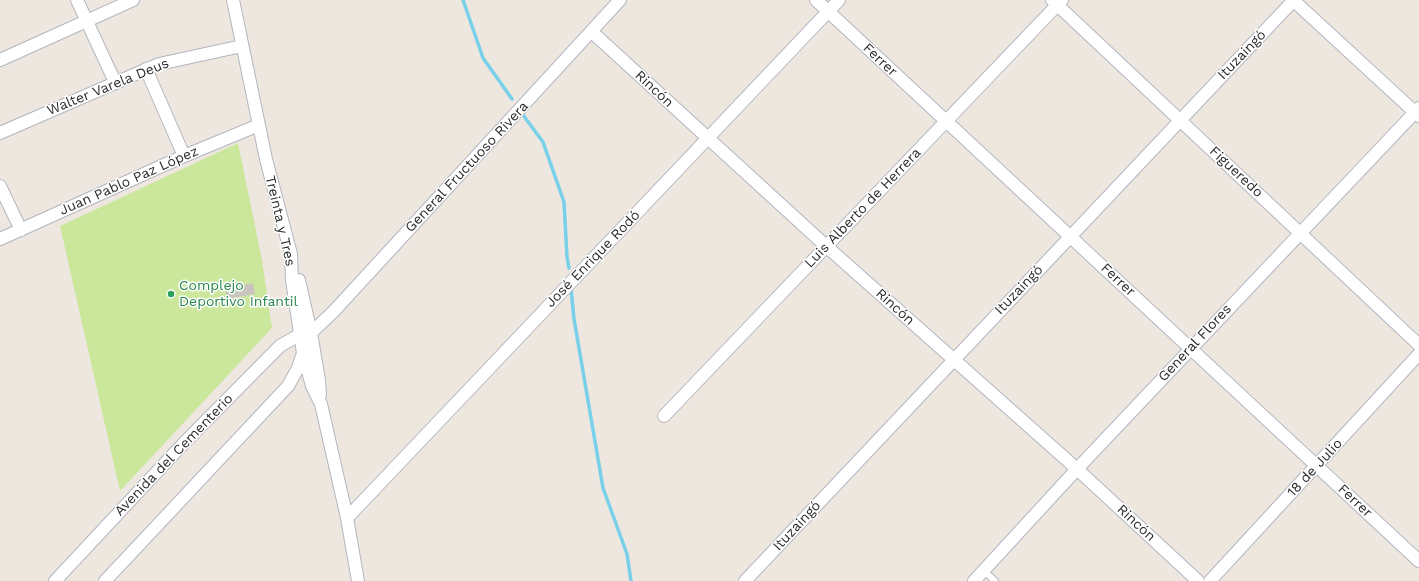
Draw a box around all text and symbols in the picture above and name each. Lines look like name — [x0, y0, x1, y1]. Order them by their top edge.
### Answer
street label: Ituzaingó — [1214, 27, 1270, 83]
street label: Ferrer — [859, 40, 901, 80]
street label: Walter Varela Deus — [45, 55, 171, 119]
street label: Rincón — [631, 67, 677, 111]
street label: General Fructuoso Rivera — [402, 98, 532, 236]
street label: Juan Pablo Paz López — [57, 143, 201, 219]
street label: Figueredo — [1206, 143, 1266, 201]
street label: Luis Alberto de Herrera — [801, 145, 925, 271]
street label: Treinta y Tres — [261, 174, 299, 268]
street label: José Enrique Rodó — [542, 207, 644, 311]
street label: Ferrer — [1097, 260, 1139, 300]
street label: Ituzaingó — [991, 262, 1047, 318]
place label: Complejo Deportivo Infantil — [179, 278, 298, 310]
street label: Rincón — [872, 285, 918, 329]
marker: Complejo Deportivo Infantil — [166, 289, 176, 299]
street label: General Flores — [1155, 301, 1235, 385]
street label: Avenida del Cementerio — [111, 390, 237, 520]
street label: 18 de Julio — [1284, 435, 1346, 501]
street label: Ferrer — [1334, 481, 1376, 521]
street label: Ituzaingó — [770, 497, 824, 555]
street label: Rincón — [1113, 501, 1159, 545]

